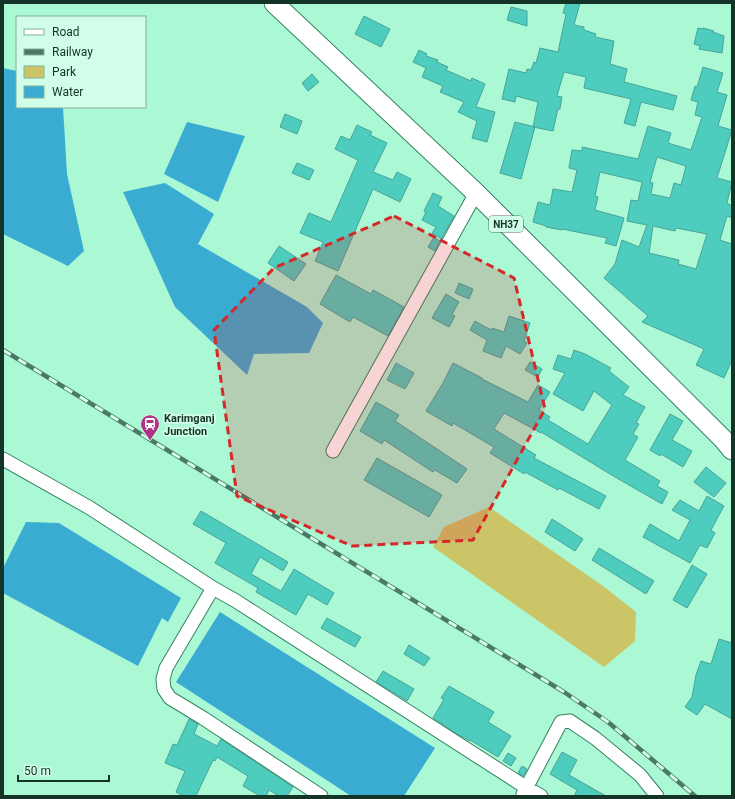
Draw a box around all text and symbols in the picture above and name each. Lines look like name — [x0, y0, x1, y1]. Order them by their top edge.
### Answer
legend — [16, 16, 146, 108]
text: Road — [52, 25, 80, 39]
text: Railway — [52, 45, 93, 59]
text: Park — [52, 65, 77, 79]
text: Water — [52, 85, 83, 99]
road number: NH37 — [489, 216, 523, 232]
place label: Karimganj Junction — [164, 412, 215, 438]
station icon: Karimganj Junction — [139, 413, 161, 441]
scale bar — [18, 757, 109, 783]
text: 50 m — [24, 764, 51, 778]

